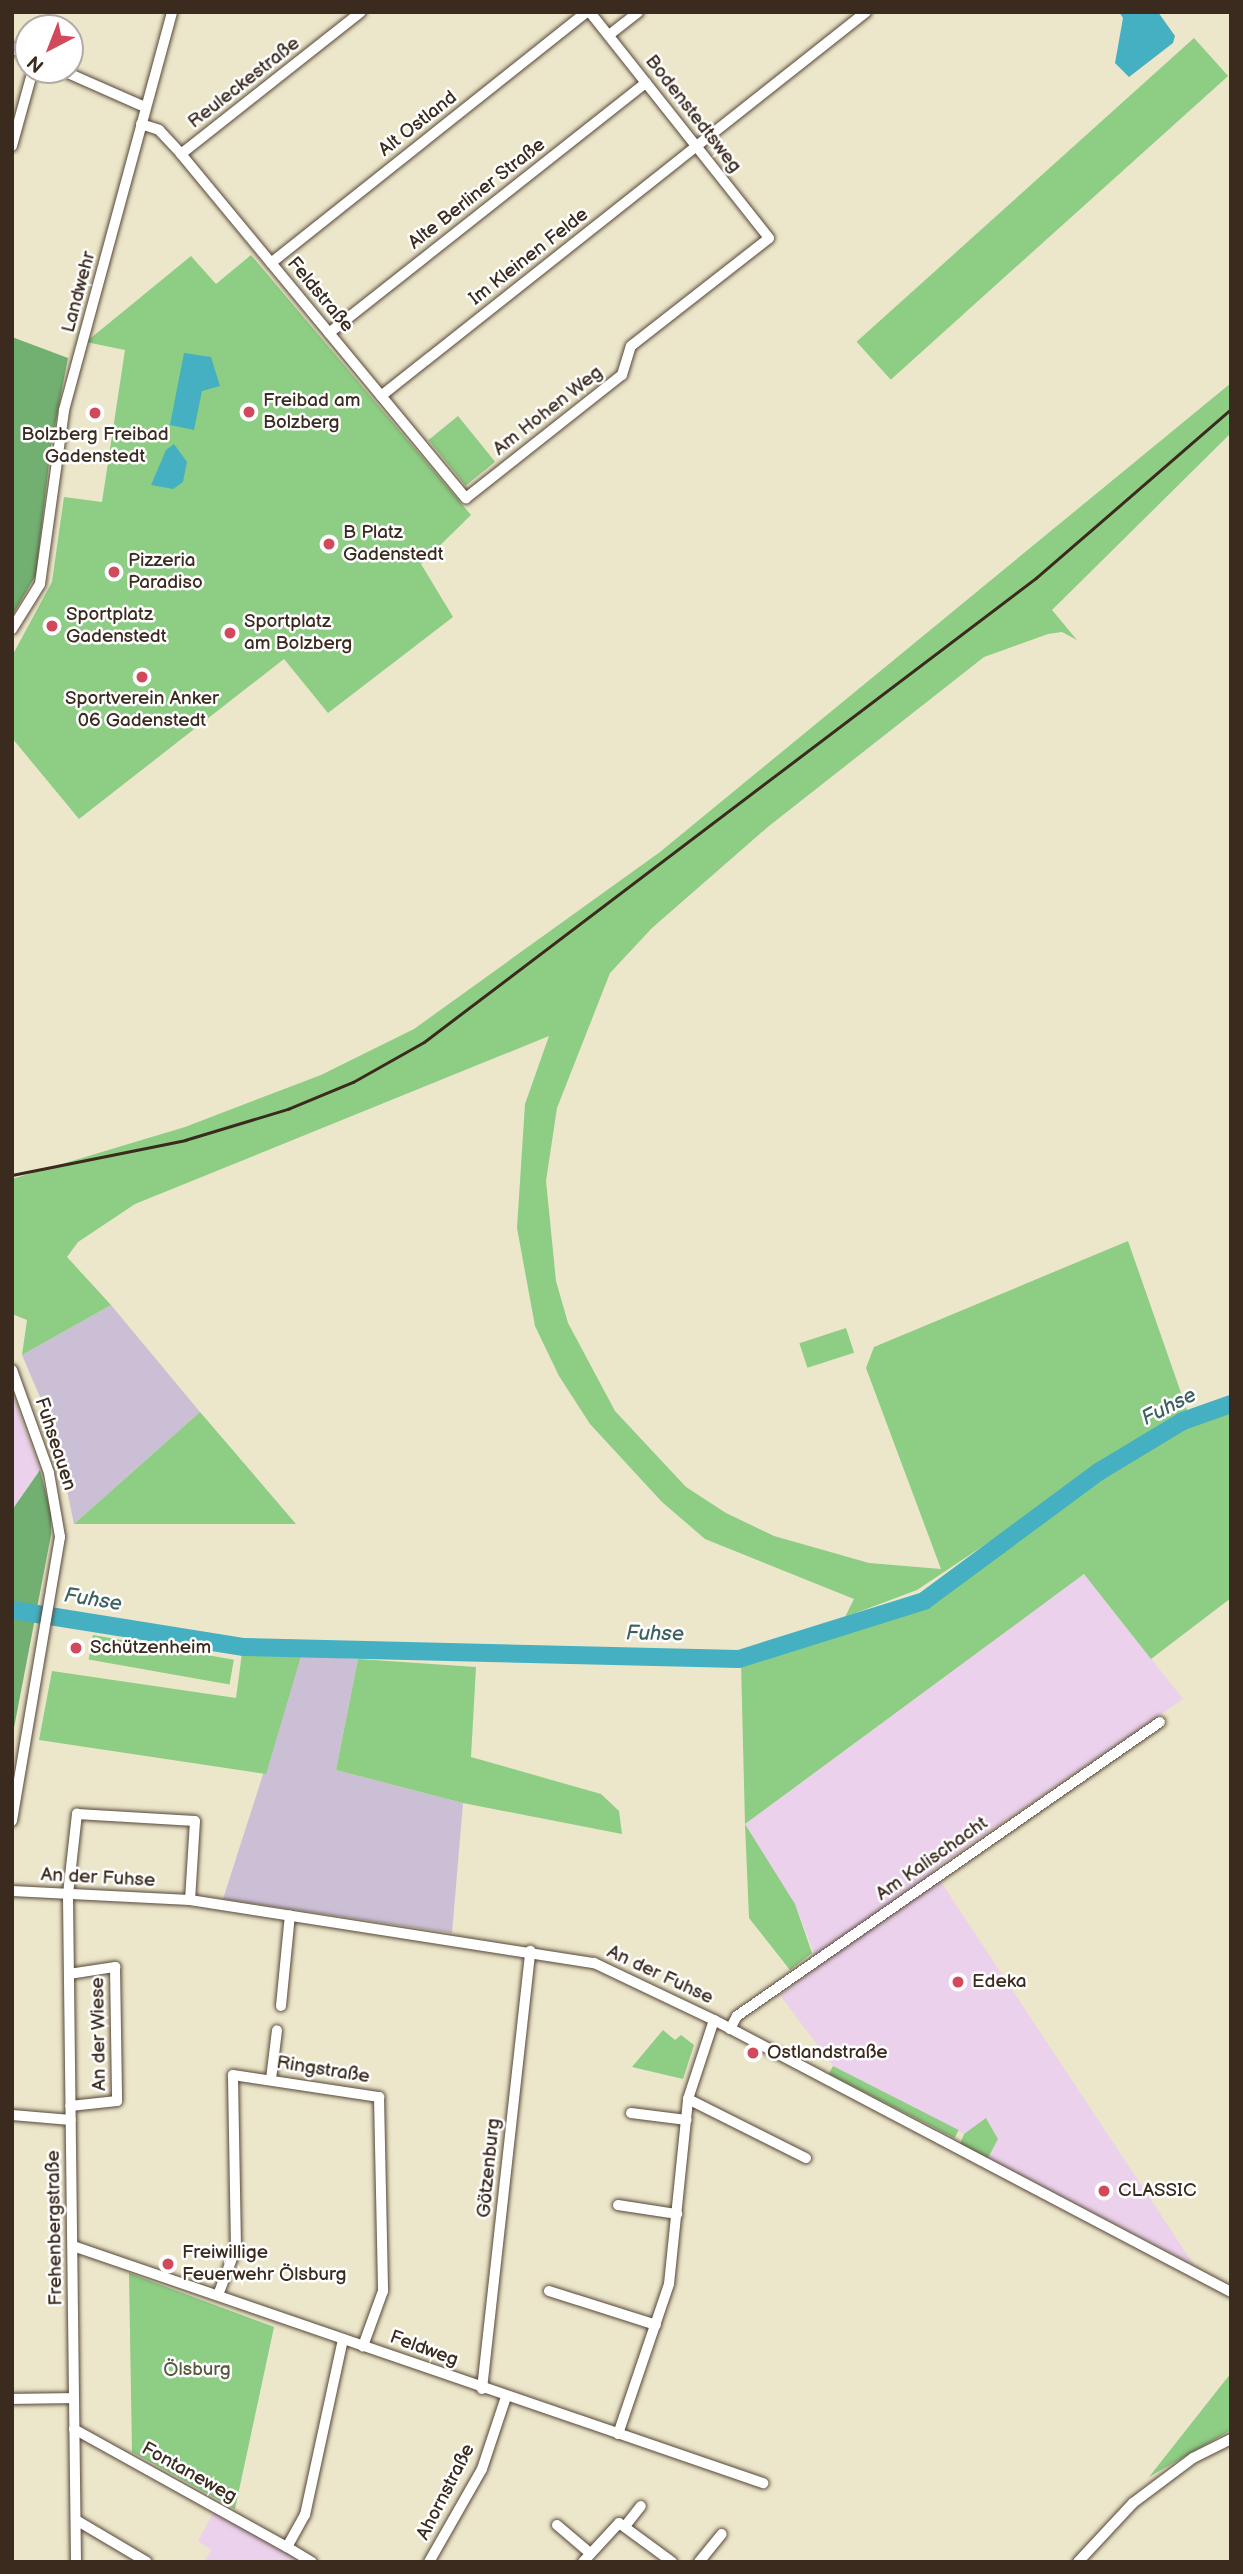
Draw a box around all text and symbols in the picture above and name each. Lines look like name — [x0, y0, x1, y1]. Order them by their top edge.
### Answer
north arrow — [14, 14, 84, 84]
street label: Reuleckestraße — [184, 32, 304, 134]
text: N — [23, 50, 49, 77]
street label: Bodenstedtsweg — [640, 51, 746, 177]
street label: Alt Ostland — [374, 86, 462, 162]
street label: Alte Berliner Straße — [404, 133, 550, 255]
street label: Im Kleinen Felde — [465, 203, 593, 311]
street label: Landwehr — [57, 249, 101, 335]
street label: Feldstraße — [282, 253, 358, 337]
street label: Am Hohen Weg — [488, 361, 608, 461]
place label: Freibad am Bolzberg — [263, 390, 360, 434]
marker: Freibad am Bolzberg — [241, 404, 257, 420]
marker: Bolzberg Freibad Gadenstedt — [87, 405, 103, 421]
place label: Bolzberg Freibad Gadenstedt — [21, 424, 169, 468]
place label: B Platz Gadenstedt — [343, 522, 444, 566]
marker: B Platz Gadenstedt — [321, 536, 337, 552]
place label: Pizzeria Paradiso — [128, 550, 203, 594]
marker: Pizzeria Paradiso — [106, 564, 122, 580]
place label: Sportplatz Gadenstedt — [66, 604, 167, 648]
place label: Sportplatz am Bolzberg — [244, 611, 352, 655]
marker: Sportplatz Gadenstedt — [44, 618, 60, 634]
marker: Sportplatz am Bolzberg — [222, 625, 238, 641]
marker: Sportverein Anker 06 Gadenstedt — [134, 669, 150, 685]
place label: Sportverein Anker 06 Gadenstedt — [65, 688, 219, 732]
water label: Fuhse — [1137, 1383, 1201, 1431]
street label: Fuhseauen — [29, 1395, 81, 1493]
water label: Fuhse — [62, 1583, 124, 1617]
water label: Fuhse — [626, 1621, 684, 1647]
place label: Schützenheim — [90, 1637, 211, 1659]
marker: Schützenheim — [68, 1640, 84, 1656]
street label: Am Kalischacht — [872, 1812, 992, 1906]
street label: An der Fuhse — [40, 1864, 156, 1892]
street label: An der Fuhse — [603, 1940, 717, 2010]
place label: Edeka — [972, 1971, 1026, 1993]
marker: Edeka — [950, 1974, 966, 1990]
street label: An der Wiese — [87, 1977, 111, 2091]
place label: Ostlandstraße — [767, 2042, 888, 2064]
marker: Ostlandstraße — [745, 2045, 761, 2061]
street label: Ringstraße — [275, 2051, 371, 2089]
street label: Götzenburg — [472, 2117, 506, 2219]
street label: Frehenbergstraße — [42, 2150, 68, 2306]
place label: CLASSIC — [1118, 2180, 1196, 2202]
marker: CLASSIC — [1096, 2183, 1112, 2199]
place label: Freiwillige Feuerwehr Ölsburg — [182, 2242, 346, 2286]
marker: Freiwillige Feuerwehr Ölsburg — [160, 2256, 176, 2272]
street label: Feldweg — [387, 2326, 461, 2372]
park label: Ölsburg — [163, 2359, 231, 2381]
street label: Fontaneweg — [138, 2438, 240, 2508]
street label: Ahornstraße — [412, 2440, 480, 2544]

